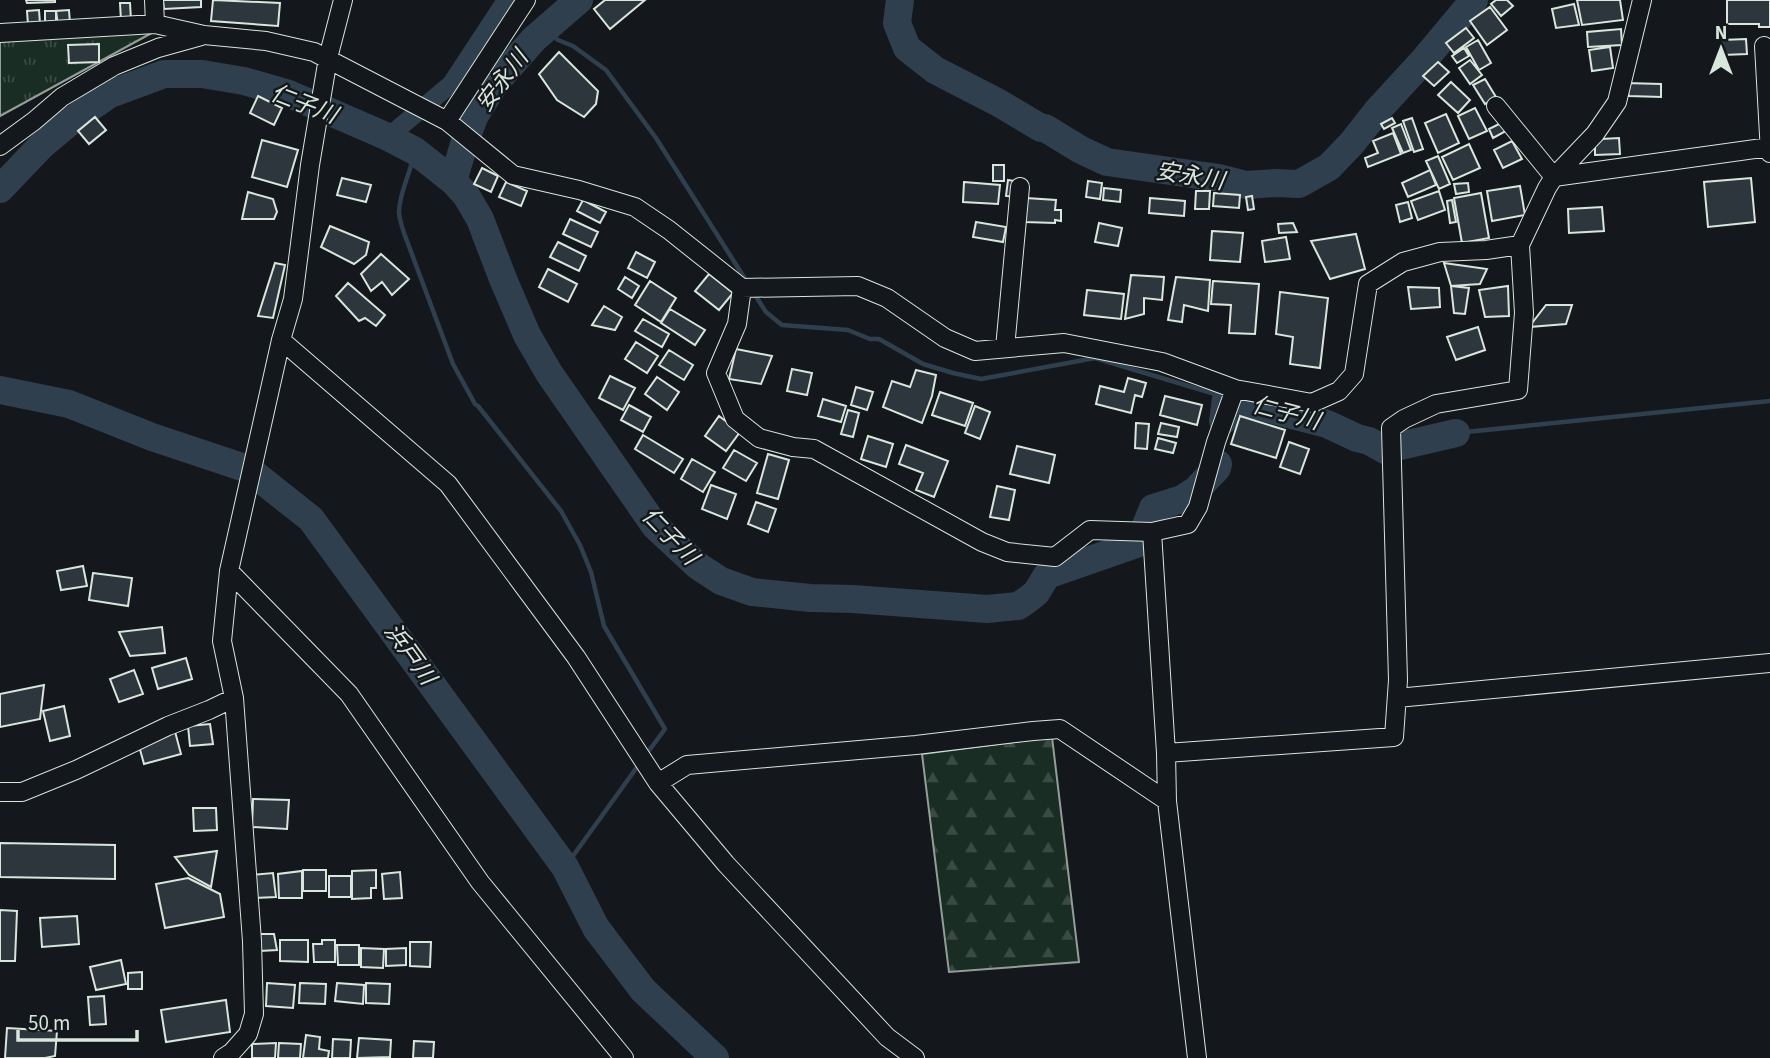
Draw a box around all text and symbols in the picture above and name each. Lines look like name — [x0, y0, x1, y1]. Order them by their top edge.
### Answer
north arrow — [1686, 14, 1756, 84]
text: N — [1715, 20, 1727, 47]
water label: 安永川 — [468, 41, 538, 118]
water label: 仁子川 — [266, 76, 345, 133]
water label: 安永川 — [1153, 154, 1230, 198]
water label: 仁子川 — [1248, 388, 1326, 439]
water label: 仁子川 — [634, 500, 708, 574]
water label: 浜戸川 — [376, 616, 445, 694]
scale bar — [18, 998, 136, 1042]
text: 50 m — [28, 1008, 70, 1038]

